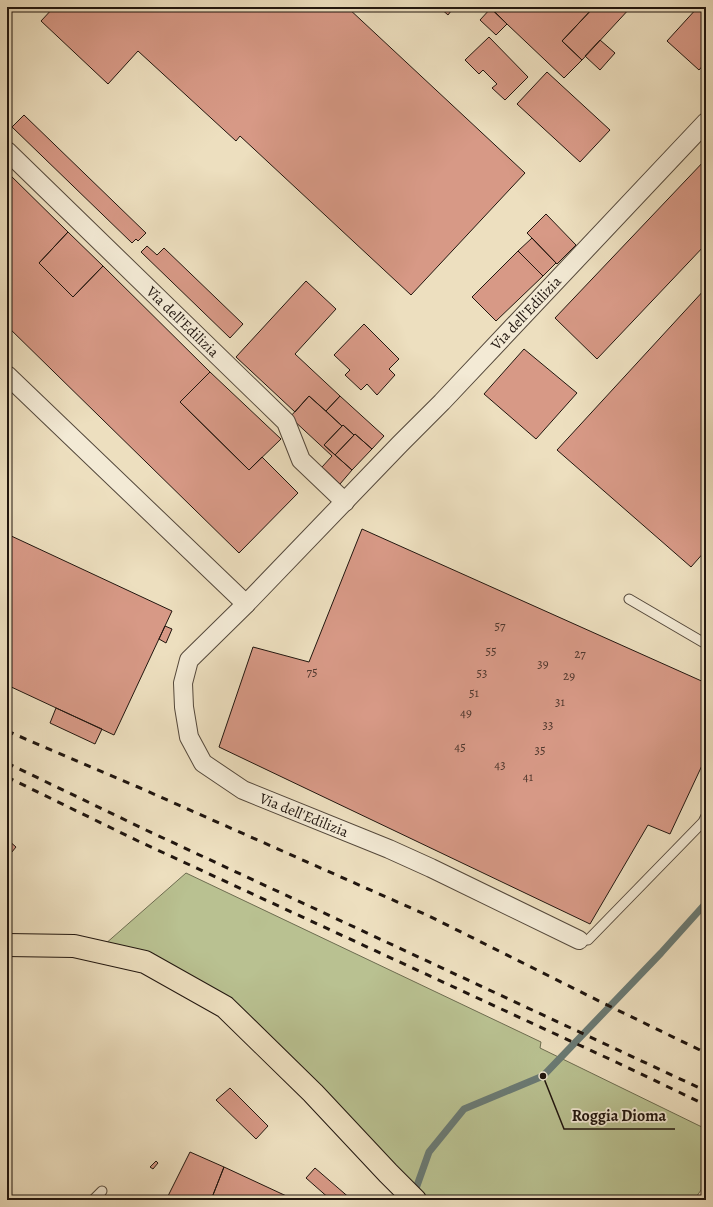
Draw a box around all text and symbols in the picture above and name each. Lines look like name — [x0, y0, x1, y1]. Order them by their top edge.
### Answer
street label: Via dell'Edilizia — [486, 272, 566, 355]
street label: Via dell'Edilizia — [141, 281, 224, 362]
house number: 57 — [494, 617, 506, 634]
house number: 55 — [485, 642, 497, 659]
house number: 27 — [574, 645, 586, 662]
house number: 39 — [537, 655, 549, 672]
house number: 75 — [306, 663, 318, 680]
house number: 53 — [477, 664, 488, 681]
house number: 29 — [563, 667, 575, 684]
house number: 51 — [469, 684, 480, 701]
house number: 31 — [555, 693, 565, 710]
house number: 49 — [460, 704, 472, 721]
house number: 33 — [543, 716, 553, 733]
house number: 45 — [454, 738, 466, 755]
house number: 35 — [535, 741, 546, 758]
house number: 43 — [494, 756, 506, 773]
house number: 41 — [523, 768, 534, 785]
street label: Via dell'Edilizia — [256, 788, 351, 842]
callout: Roggia Dioma — [564, 1101, 675, 1129]
text: Roggia Dioma — [572, 1105, 667, 1127]

